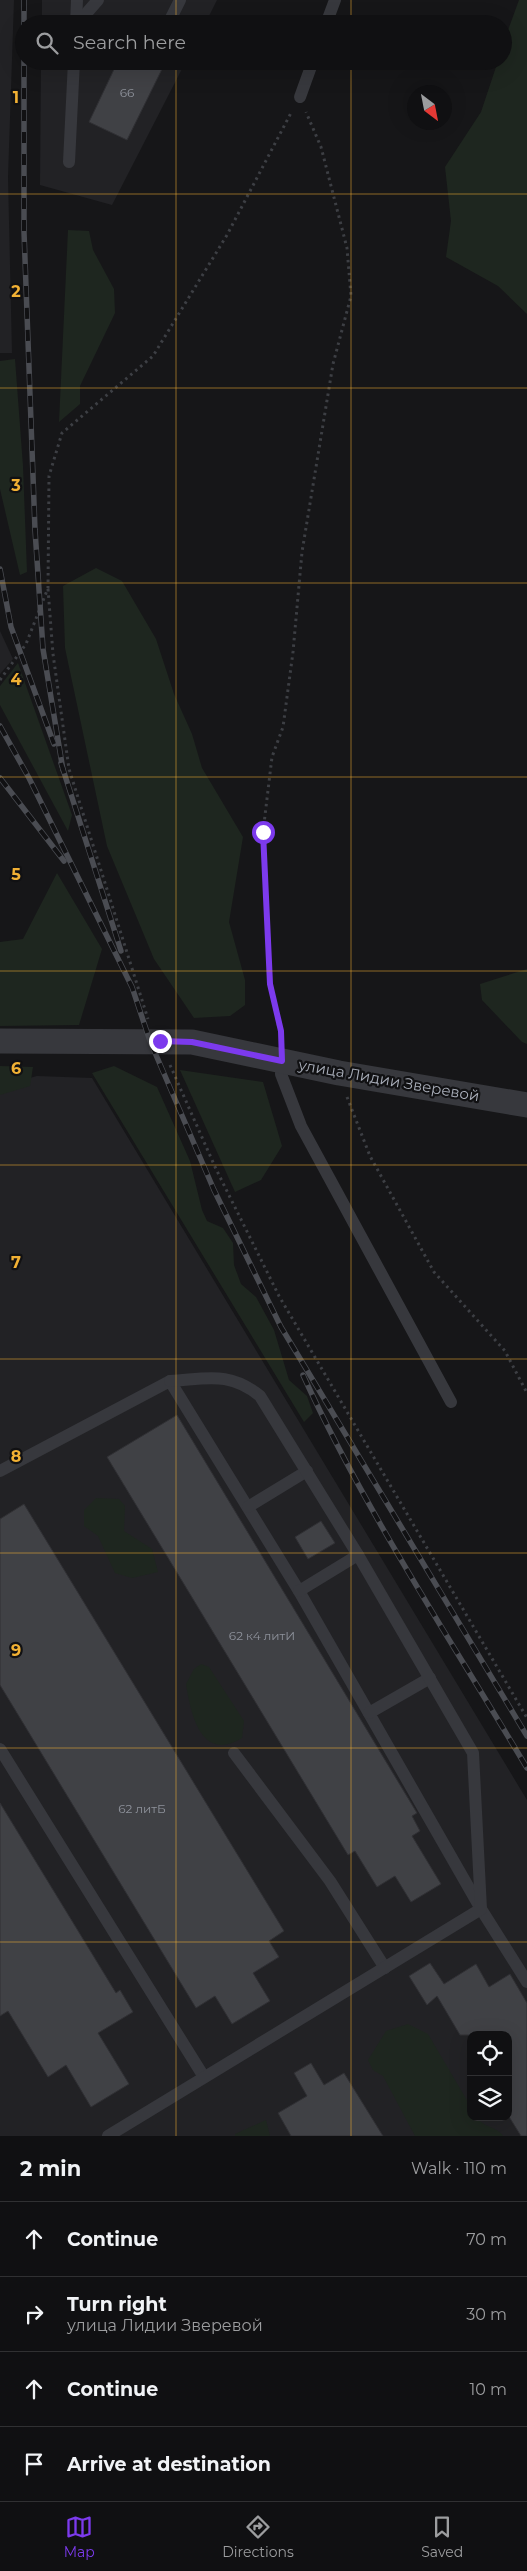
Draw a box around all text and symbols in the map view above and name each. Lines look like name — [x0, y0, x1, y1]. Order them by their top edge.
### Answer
search box — [15, 15, 512, 70]
icon: search — [33, 29, 61, 57]
text: Search here — [73, 31, 186, 54]
house number: 66 — [120, 85, 134, 100]
north arrow — [407, 85, 452, 130]
text: 1 — [13, 88, 19, 107]
text: 2 — [11, 282, 21, 301]
text: 3 — [10, 476, 21, 495]
text: 4 — [10, 670, 22, 689]
route start — [252, 821, 275, 844]
text: 5 — [11, 865, 21, 884]
route end — [149, 1030, 172, 1053]
street label: улица Лидии Зверевой — [296, 1055, 481, 1105]
text: 6 — [11, 1059, 21, 1078]
text: 7 — [11, 1253, 21, 1272]
text: 8 — [11, 1447, 21, 1466]
house number: 62 к4 литИ — [229, 1628, 295, 1643]
text: 9 — [11, 1641, 21, 1660]
house number: 62 литБ — [118, 1801, 166, 1816]
map controls — [467, 2031, 512, 2121]
button: locate — [467, 2031, 512, 2076]
button: layers — [467, 2076, 512, 2121]
text: 2 min — [20, 2156, 81, 2181]
text: Walk · 110 m — [411, 2159, 507, 2178]
icon: ahead — [20, 2225, 48, 2253]
text: Continue — [67, 2228, 158, 2251]
text: 70 m — [466, 2230, 507, 2249]
text: Turn right — [67, 2293, 167, 2316]
icon: right — [20, 2300, 48, 2328]
text: 30 m — [466, 2305, 507, 2324]
text: улица Лидии Зверевой — [67, 2316, 263, 2335]
icon: ahead — [20, 2375, 48, 2403]
text: Continue — [67, 2378, 158, 2401]
text: 10 m — [469, 2380, 507, 2399]
icon: arrive — [20, 2450, 48, 2478]
text: Arrive at destination — [67, 2453, 271, 2476]
tab: Map — [64, 2513, 95, 2561]
tab: Directions — [222, 2513, 294, 2561]
tab: Saved — [421, 2513, 463, 2561]

